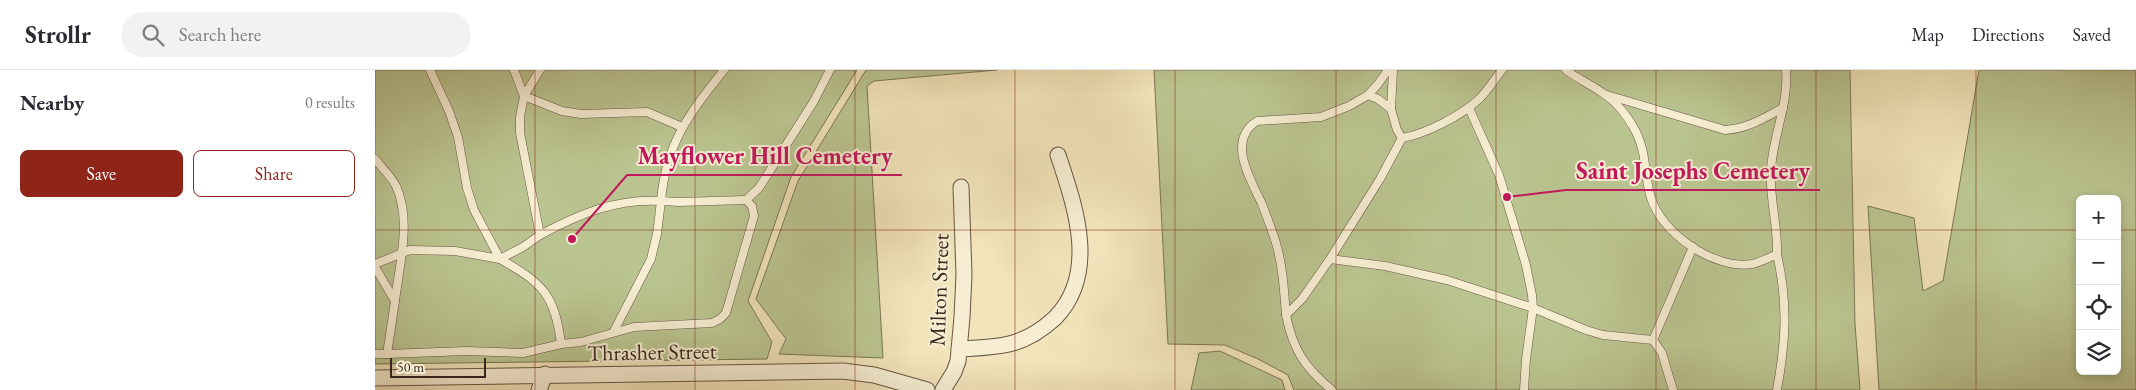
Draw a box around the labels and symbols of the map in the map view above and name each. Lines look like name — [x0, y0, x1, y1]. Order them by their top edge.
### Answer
callout: Mayflower Hill Cemetery — [627, 136, 902, 175]
text: Mayflower Hill Cemetery — [638, 140, 893, 172]
callout: Saint Josephs Cemetery — [1566, 151, 1820, 190]
text: Saint Josephs Cemetery — [1576, 155, 1811, 187]
street label: Milton Street — [923, 233, 955, 347]
street label: Thrasher Street — [587, 336, 717, 368]
scale bar — [390, 355, 486, 378]

